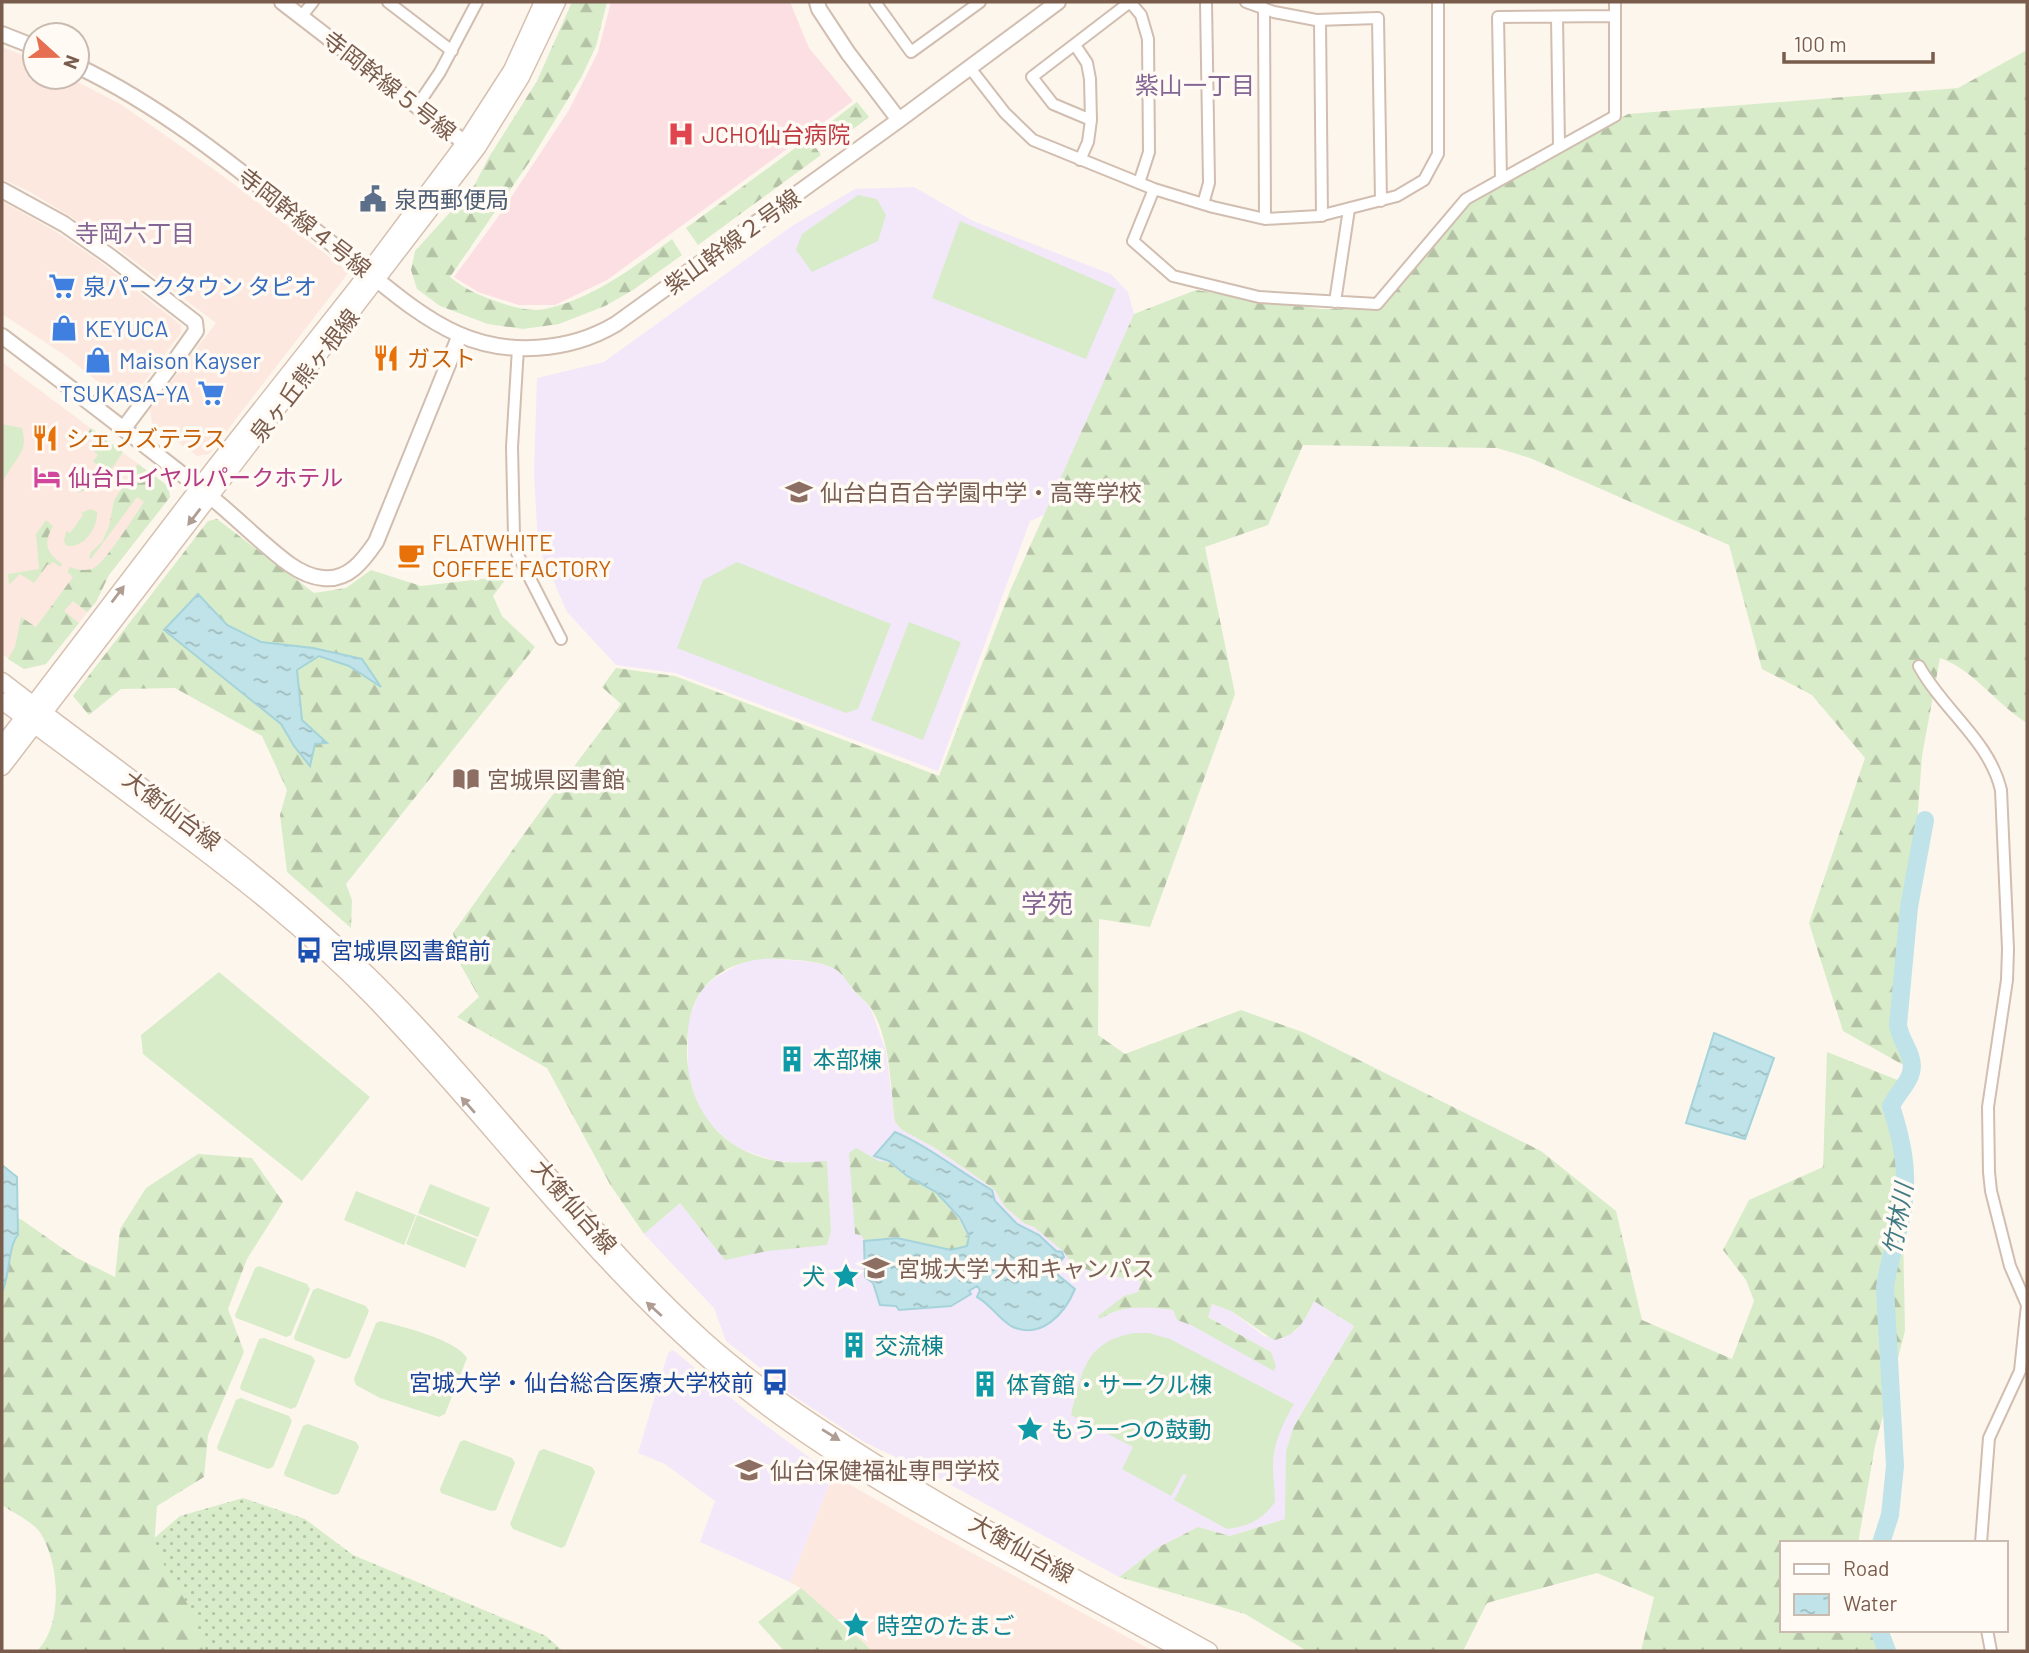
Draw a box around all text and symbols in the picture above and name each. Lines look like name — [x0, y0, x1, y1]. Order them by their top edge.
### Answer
north arrow — [21, 21, 91, 91]
scale bar — [1784, 21, 1933, 65]
street label: 寺岡幹線５号線 — [318, 24, 462, 146]
text: 100 m — [1794, 31, 1847, 56]
text: N — [59, 52, 85, 72]
district label: 紫山一丁目 — [1135, 70, 1255, 99]
hospital icon: JCHO仙台病院 — [666, 119, 696, 149]
place label: JCHO仙台病院 — [702, 120, 850, 148]
street label: 寺岡幹線４号線 — [233, 161, 377, 283]
street label: 紫山幹線２号線 — [659, 182, 805, 300]
public building icon: 泉西郵便局 — [358, 184, 388, 214]
place label: 泉西郵便局 — [394, 185, 509, 213]
district label: 寺岡六丁目 — [75, 218, 195, 247]
supermarket icon: 泉パークタウン タピオ — [47, 271, 77, 301]
place label: 泉パークタウン タピオ — [83, 272, 317, 300]
street label: 泉ヶ丘熊ヶ根線 — [243, 303, 365, 447]
shop icon: KEYUCA — [49, 313, 79, 343]
place label: KEYUCA — [85, 314, 169, 342]
restaurant icon: ガスト — [371, 343, 401, 373]
place label: ガスト — [407, 344, 476, 372]
shop icon: Maison Kayser — [83, 345, 113, 375]
place label: Maison Kayser — [119, 346, 262, 374]
supermarket icon: TSUKASA-YA — [196, 378, 226, 408]
place label: TSUKASA-YA — [60, 379, 190, 407]
restaurant icon: シェフズテラス — [30, 423, 60, 453]
place label: シェフズテラス — [66, 424, 227, 452]
hotel icon: 仙台ロイヤルパークホテル — [32, 462, 62, 492]
place label: 仙台ロイヤルパークホテル — [68, 463, 343, 491]
school or university icon: 仙台白百合学園中学・高等学校 — [784, 477, 814, 507]
place label: 仙台白百合学園中学・高等学校 — [820, 478, 1142, 506]
one-way arrow — [188, 508, 202, 526]
place label: FLATWHITE COFFEE FACTORY — [432, 528, 611, 582]
cafe icon: FLATWHITE COFFEE FACTORY — [396, 540, 426, 570]
one-way arrow — [110, 586, 125, 604]
street label: 大衡仙台線 — [118, 764, 226, 856]
library icon: 宮城県図書館 — [451, 764, 481, 794]
place label: 宮城県図書館 — [487, 765, 625, 793]
district label: 学苑 — [1021, 887, 1073, 918]
bus stop icon: 宮城県図書館前 — [294, 935, 324, 965]
place label: 宮城県図書館前 — [330, 936, 491, 964]
building icon: 本部棟 — [777, 1044, 807, 1074]
place label: 本部棟 — [813, 1045, 882, 1073]
one-way arrow — [461, 1096, 477, 1113]
street label: 大衡仙台線 — [527, 1153, 623, 1259]
water label: 竹林川 — [1876, 1178, 1918, 1257]
school or university icon: 宮城大学 大和キャンパス — [861, 1253, 891, 1283]
place label: 宮城大学 大和キャンパス — [897, 1254, 1155, 1282]
place icon: 犬 — [831, 1261, 861, 1291]
place label: 犬 — [802, 1262, 825, 1290]
one-way arrow — [646, 1302, 663, 1318]
building icon: 交流棟 — [839, 1330, 869, 1360]
place label: 交流棟 — [875, 1331, 944, 1359]
bus stop icon: 宮城大学・仙台総合医療大学校前 — [760, 1367, 790, 1397]
place label: 宮城大学・仙台総合医療大学校前 — [409, 1368, 754, 1396]
building icon: 体育館・サークル棟 — [970, 1369, 1000, 1399]
place label: 体育館・サークル棟 — [1006, 1370, 1212, 1398]
place icon: もう一つの鼓動 — [1015, 1414, 1045, 1444]
place label: もう一つの鼓動 — [1051, 1415, 1211, 1443]
one-way arrow — [821, 1428, 840, 1441]
school or university icon: 仙台保健福祉専門学校 — [734, 1455, 764, 1485]
place label: 仙台保健福祉専門学校 — [770, 1456, 1000, 1484]
street label: 大衡仙台線 — [965, 1508, 1079, 1588]
legend — [1780, 1541, 2008, 1632]
text: Road — [1843, 1555, 1889, 1580]
text: Water — [1843, 1590, 1898, 1615]
place icon: 時空のたまご — [841, 1610, 871, 1640]
place label: 時空のたまご — [877, 1611, 1014, 1639]

